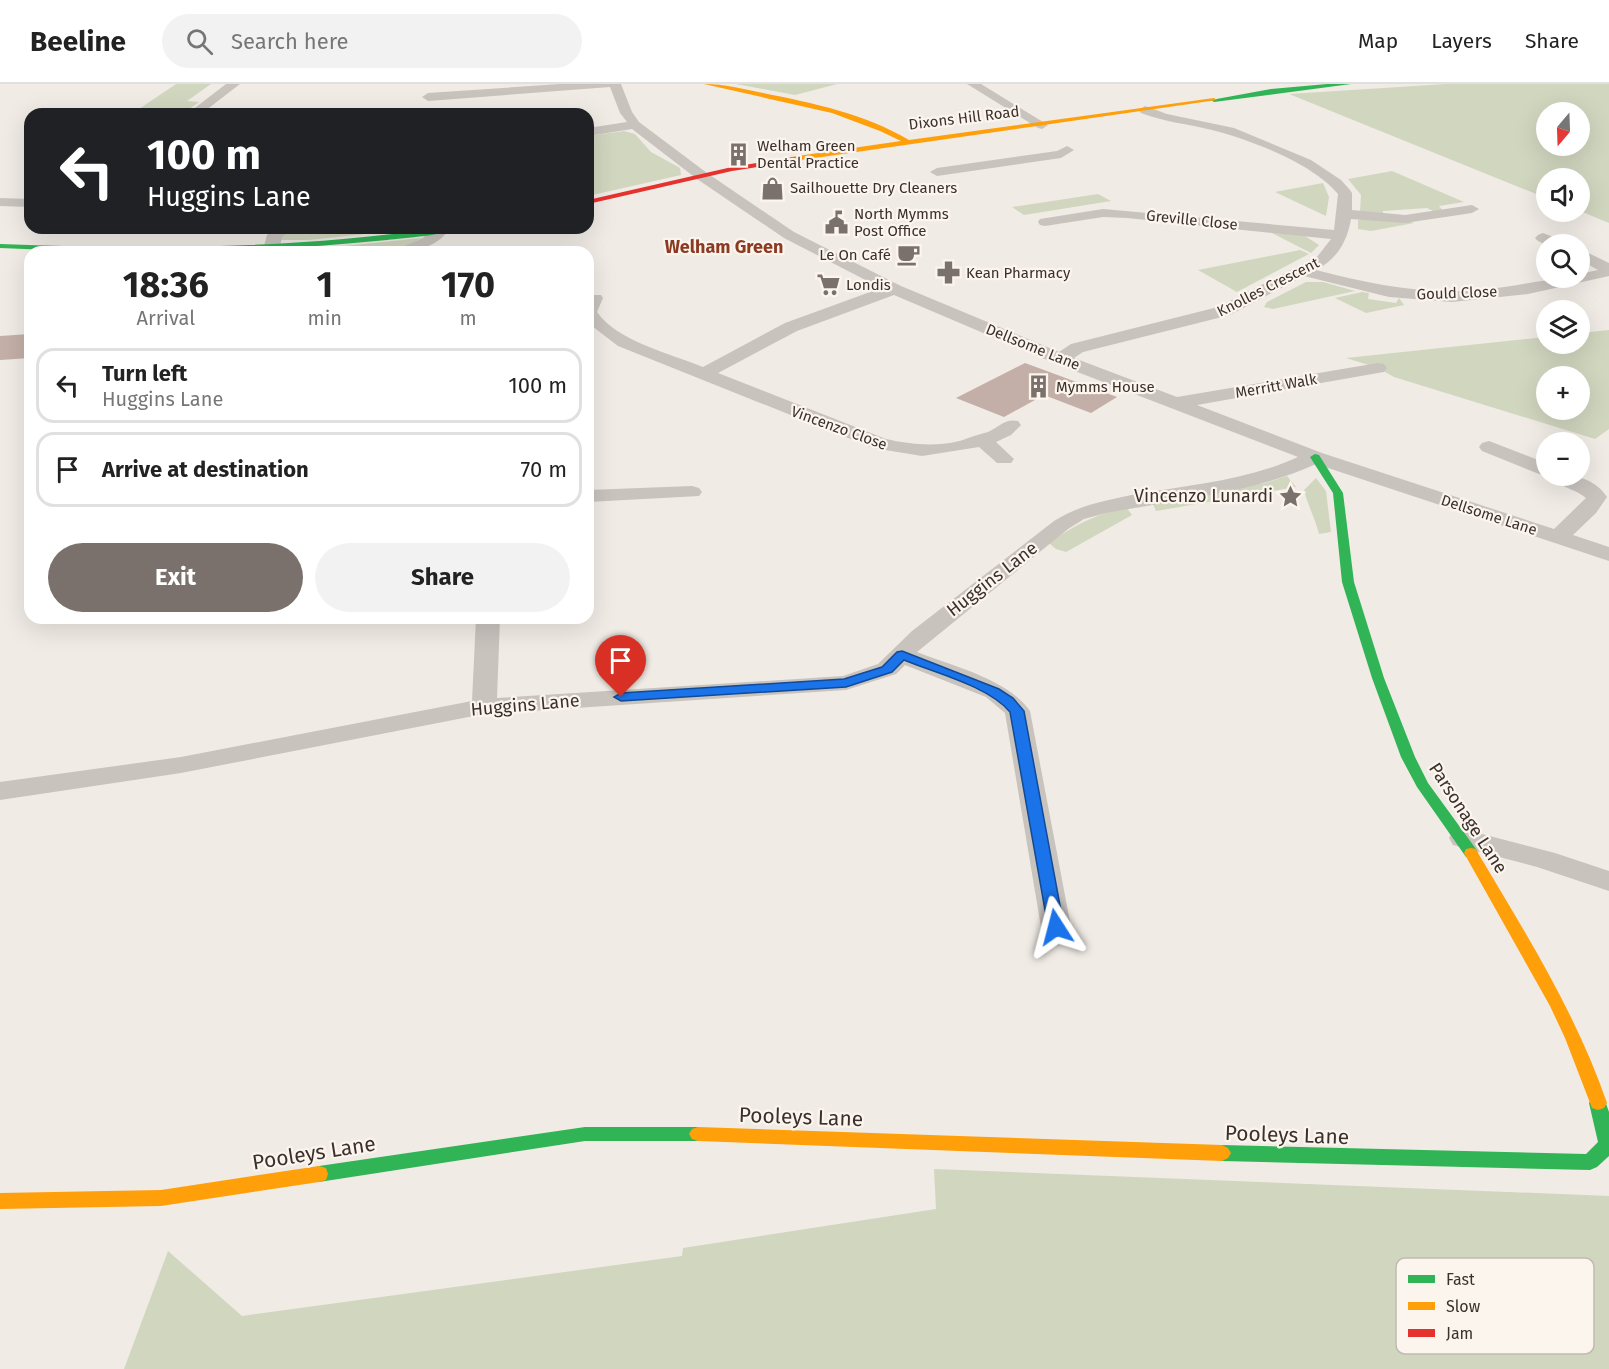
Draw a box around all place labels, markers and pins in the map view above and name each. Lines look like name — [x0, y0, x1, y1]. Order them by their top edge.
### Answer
place label: Welham Green Dental Practice — [757, 137, 859, 172]
building icon: Welham Green Dental Practice — [726, 142, 752, 168]
shop icon: Sailhouette Dry Cleaners — [759, 175, 785, 201]
place label: Sailhouette Dry Cleaners — [790, 179, 957, 197]
place label: North Mymms Post Office — [854, 205, 949, 240]
public building icon: North Mymms Post Office — [823, 210, 849, 236]
cafe icon: Le On Café — [896, 242, 922, 268]
place label: Le On Café — [819, 246, 891, 264]
pharmacy icon: Kean Pharmacy — [935, 260, 961, 286]
place label: Kean Pharmacy — [966, 264, 1071, 282]
supermarket icon: Londis — [815, 272, 841, 298]
place label: Londis — [846, 276, 891, 294]
building icon: Mymms House — [1025, 374, 1051, 400]
place label: Mymms House — [1056, 378, 1155, 396]
place icon: Vincenzo Lunardi — [1278, 483, 1304, 509]
place label: Vincenzo Lunardi — [1134, 485, 1273, 507]
pin — [595, 635, 646, 697]

